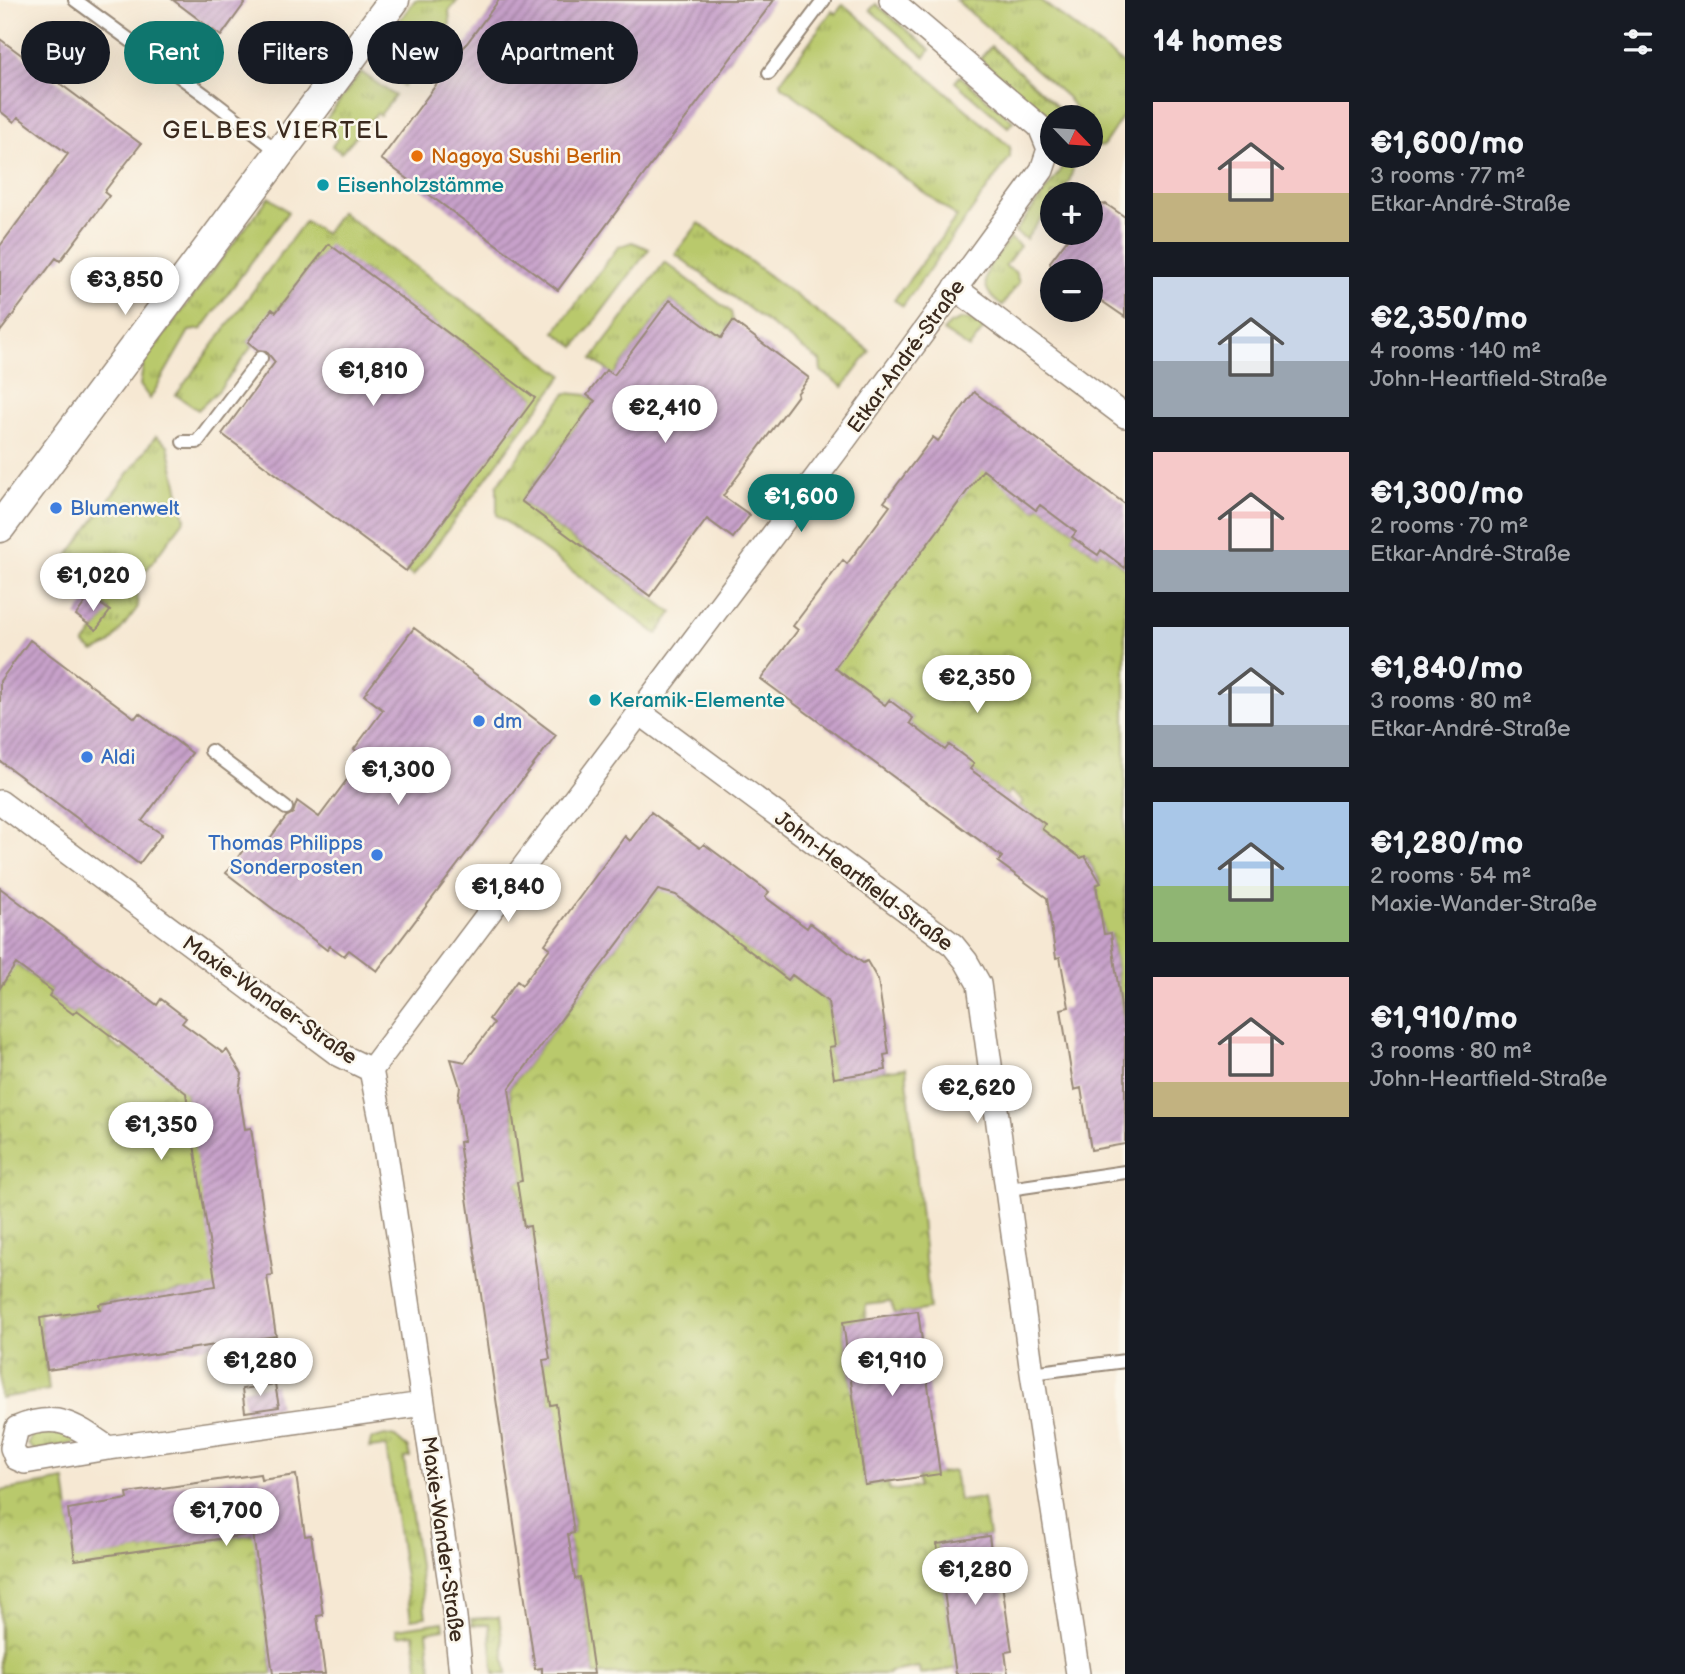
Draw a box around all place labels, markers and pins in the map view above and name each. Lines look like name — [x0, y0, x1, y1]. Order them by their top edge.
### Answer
place label: Nagoya Sushi Berlin — [431, 144, 621, 169]
marker: Nagoya Sushi Berlin — [409, 148, 425, 164]
place label: Eisenholzstämme — [337, 173, 504, 198]
marker: Eisenholzstämme — [315, 177, 331, 193]
pin: €3,850 — [68, 258, 182, 317]
pin: €1,810 — [316, 348, 430, 408]
pin: €2,410 — [608, 386, 722, 445]
pin: €1,600 — [744, 475, 858, 534]
place label: Blumenwelt — [70, 496, 180, 521]
marker: Blumenwelt — [48, 500, 64, 516]
pin: €1,020 — [36, 554, 150, 613]
pin: €2,350 — [920, 656, 1034, 715]
place label: Keramik-Elemente — [609, 688, 785, 713]
marker: Keramik-Elemente — [587, 692, 603, 708]
place label: dm — [493, 709, 522, 734]
marker: dm — [471, 713, 487, 729]
place label: Aldi — [101, 745, 135, 770]
pin: €1,300 — [341, 748, 455, 807]
marker: Aldi — [79, 749, 95, 765]
place label: Thomas Philipps Sonderposten — [208, 831, 363, 880]
marker: Thomas Philipps Sonderposten — [369, 847, 385, 863]
pin: €1,840 — [451, 864, 565, 924]
pin: €2,620 — [920, 1066, 1034, 1125]
pin: €1,350 — [104, 1102, 218, 1162]
pin: €1,280 — [203, 1338, 317, 1398]
pin: €1,910 — [835, 1338, 949, 1398]
pin: €1,700 — [169, 1488, 283, 1548]
pin: €1,280 — [918, 1548, 1032, 1607]

